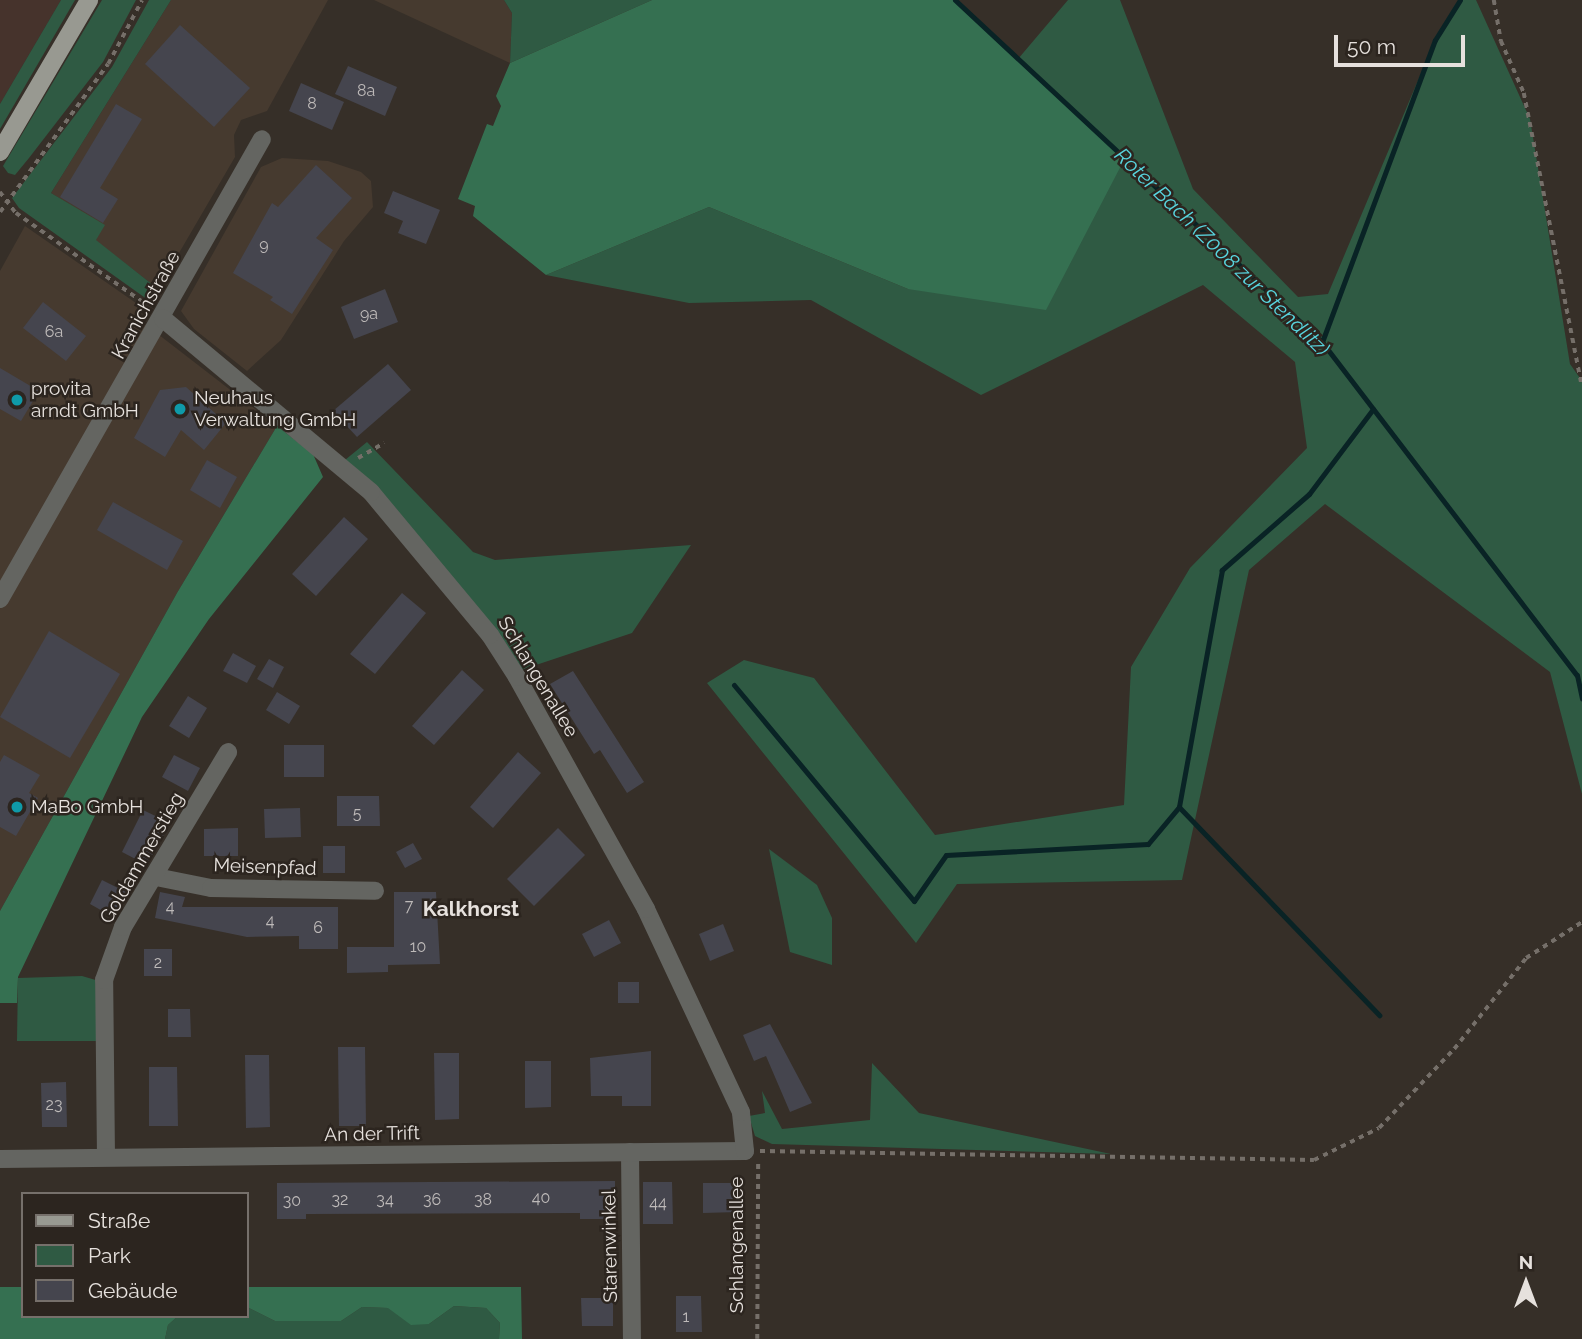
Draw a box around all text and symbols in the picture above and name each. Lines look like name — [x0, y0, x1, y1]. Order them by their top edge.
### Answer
scale bar — [1337, 21, 1468, 65]
text: 50 m — [1347, 34, 1396, 59]
house number: 8a — [357, 81, 375, 101]
house number: 8 — [307, 94, 317, 114]
water label: Roter Bach (Z008 zur Stendlitz) — [1109, 142, 1335, 362]
house number: 9 — [259, 235, 269, 255]
street label: Kranichstraße — [107, 247, 185, 363]
house number: 9a — [360, 304, 378, 324]
house number: 6a — [45, 322, 63, 342]
place label: provita arndt GmbH — [31, 378, 139, 422]
place label: Neuhaus Verwaltung GmbH — [194, 387, 356, 431]
marker: provita arndt GmbH — [9, 392, 25, 408]
marker: Neuhaus Verwaltung GmbH — [172, 401, 188, 417]
street label: Schlangenallee — [493, 613, 583, 741]
street label: Goldammerstieg — [95, 788, 189, 928]
place label: MaBo GmbH — [31, 796, 143, 818]
marker: MaBo GmbH — [9, 799, 25, 815]
house number: 5 — [353, 804, 361, 824]
street label: Meisenpfad — [213, 854, 317, 880]
house number: 7 — [405, 896, 413, 916]
district label: Kalkhorst — [423, 896, 519, 922]
house number: 4 — [166, 897, 174, 917]
house number: 4 — [266, 911, 274, 931]
house number: 6 — [313, 918, 323, 938]
house number: 10 — [410, 937, 426, 957]
house number: 2 — [154, 953, 162, 973]
house number: 23 — [46, 1095, 62, 1115]
street label: An der Trift — [324, 1122, 420, 1146]
street label: Schlangenallee — [726, 1177, 748, 1313]
house number: 40 — [532, 1188, 550, 1208]
street label: Starenwinkel — [598, 1189, 622, 1303]
house number: 32 — [332, 1190, 348, 1210]
house number: 34 — [376, 1190, 394, 1210]
house number: 36 — [423, 1190, 441, 1210]
house number: 38 — [474, 1190, 492, 1210]
house number: 30 — [283, 1191, 301, 1211]
legend — [21, 1192, 248, 1318]
house number: 44 — [649, 1193, 667, 1213]
text: Straße — [88, 1208, 150, 1233]
text: Park — [88, 1243, 131, 1268]
north arrow — [1491, 1248, 1561, 1318]
text: N — [1519, 1251, 1533, 1273]
text: Gebäude — [88, 1278, 178, 1303]
house number: 1 — [683, 1307, 689, 1327]

